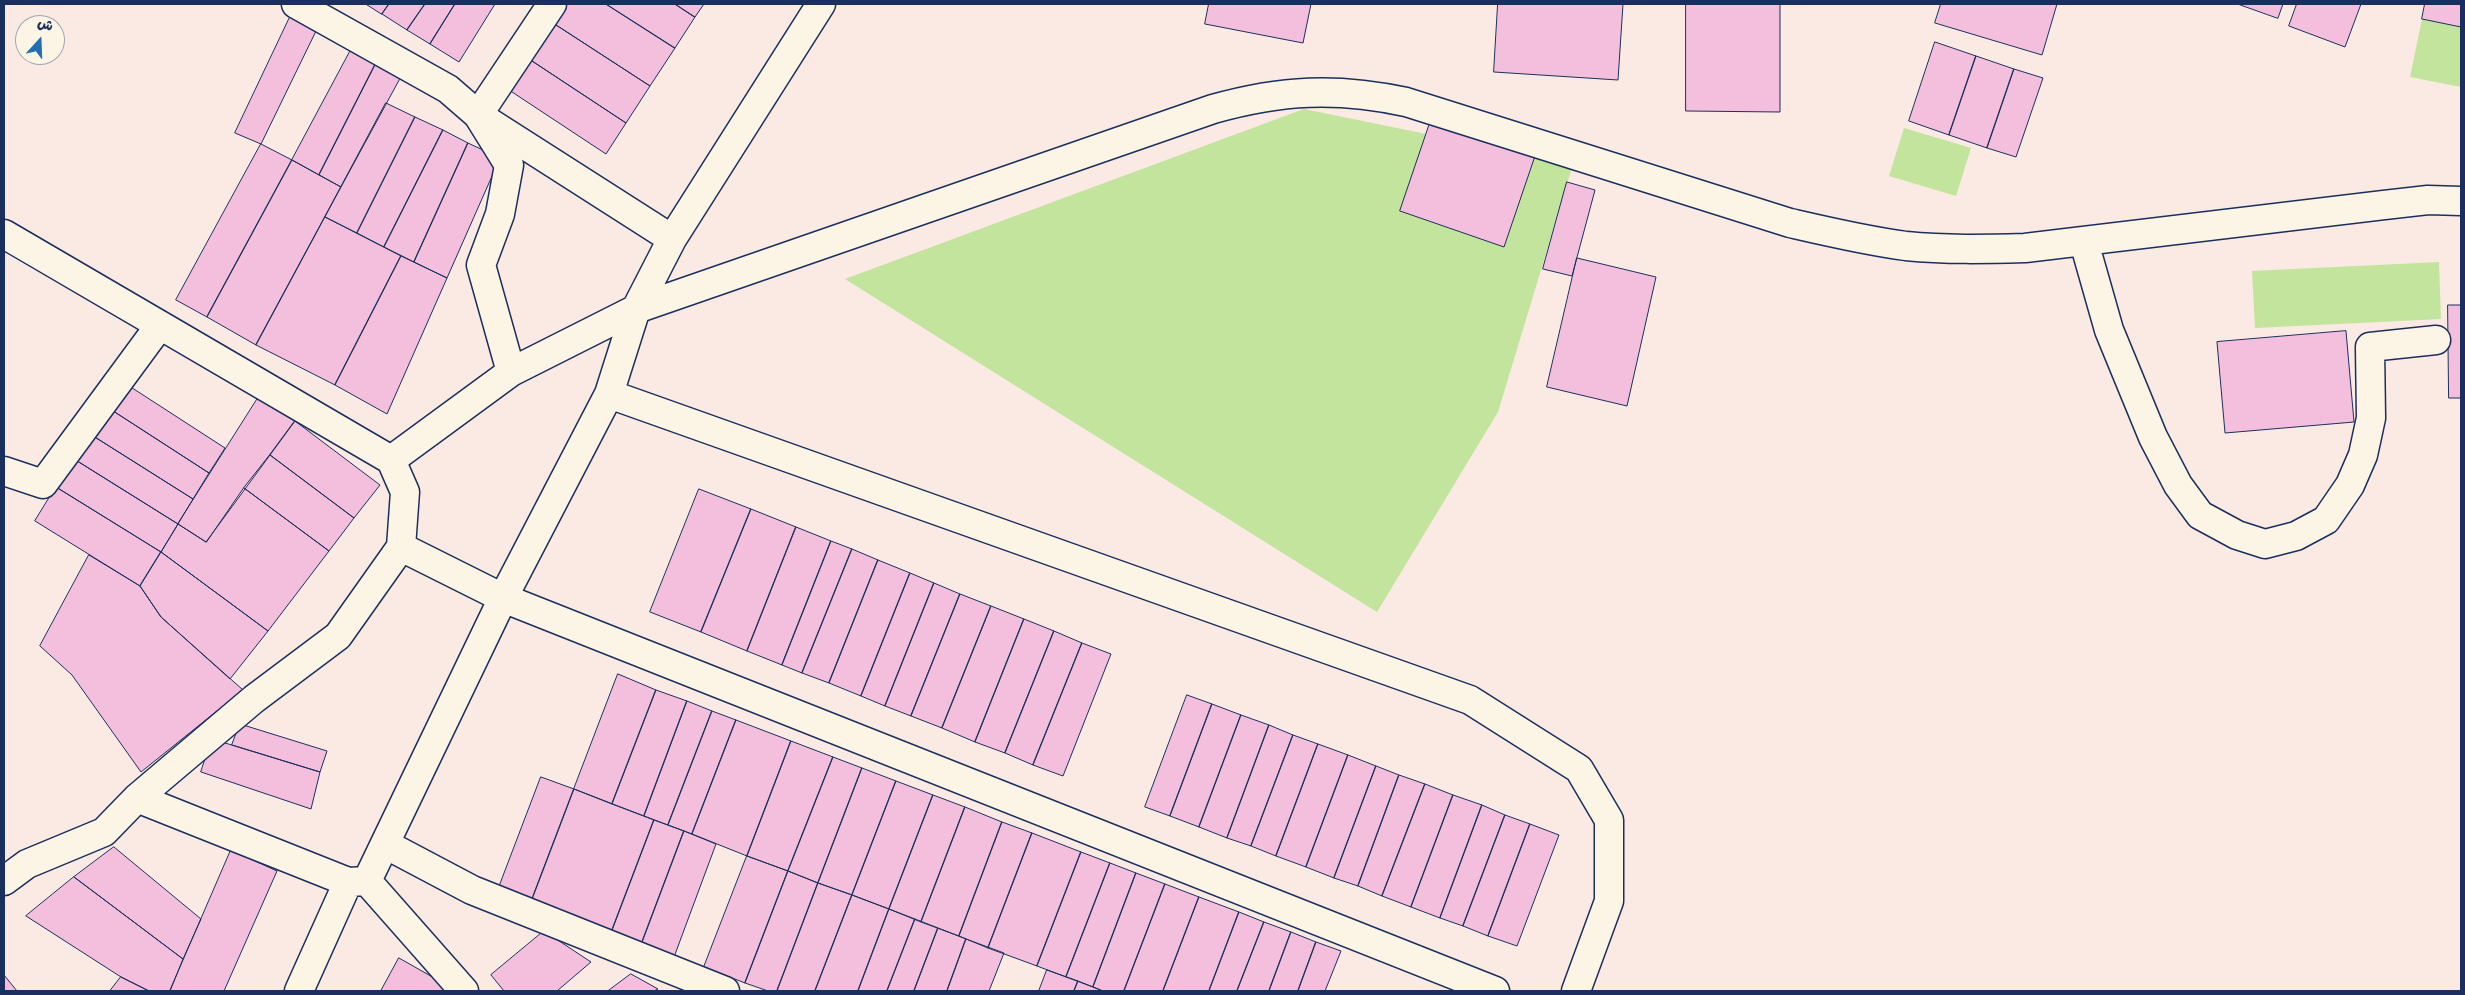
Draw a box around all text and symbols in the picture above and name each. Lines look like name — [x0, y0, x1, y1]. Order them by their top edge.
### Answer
north arrow — [15, 15, 65, 65]
text: ش — [35, 16, 55, 37]

